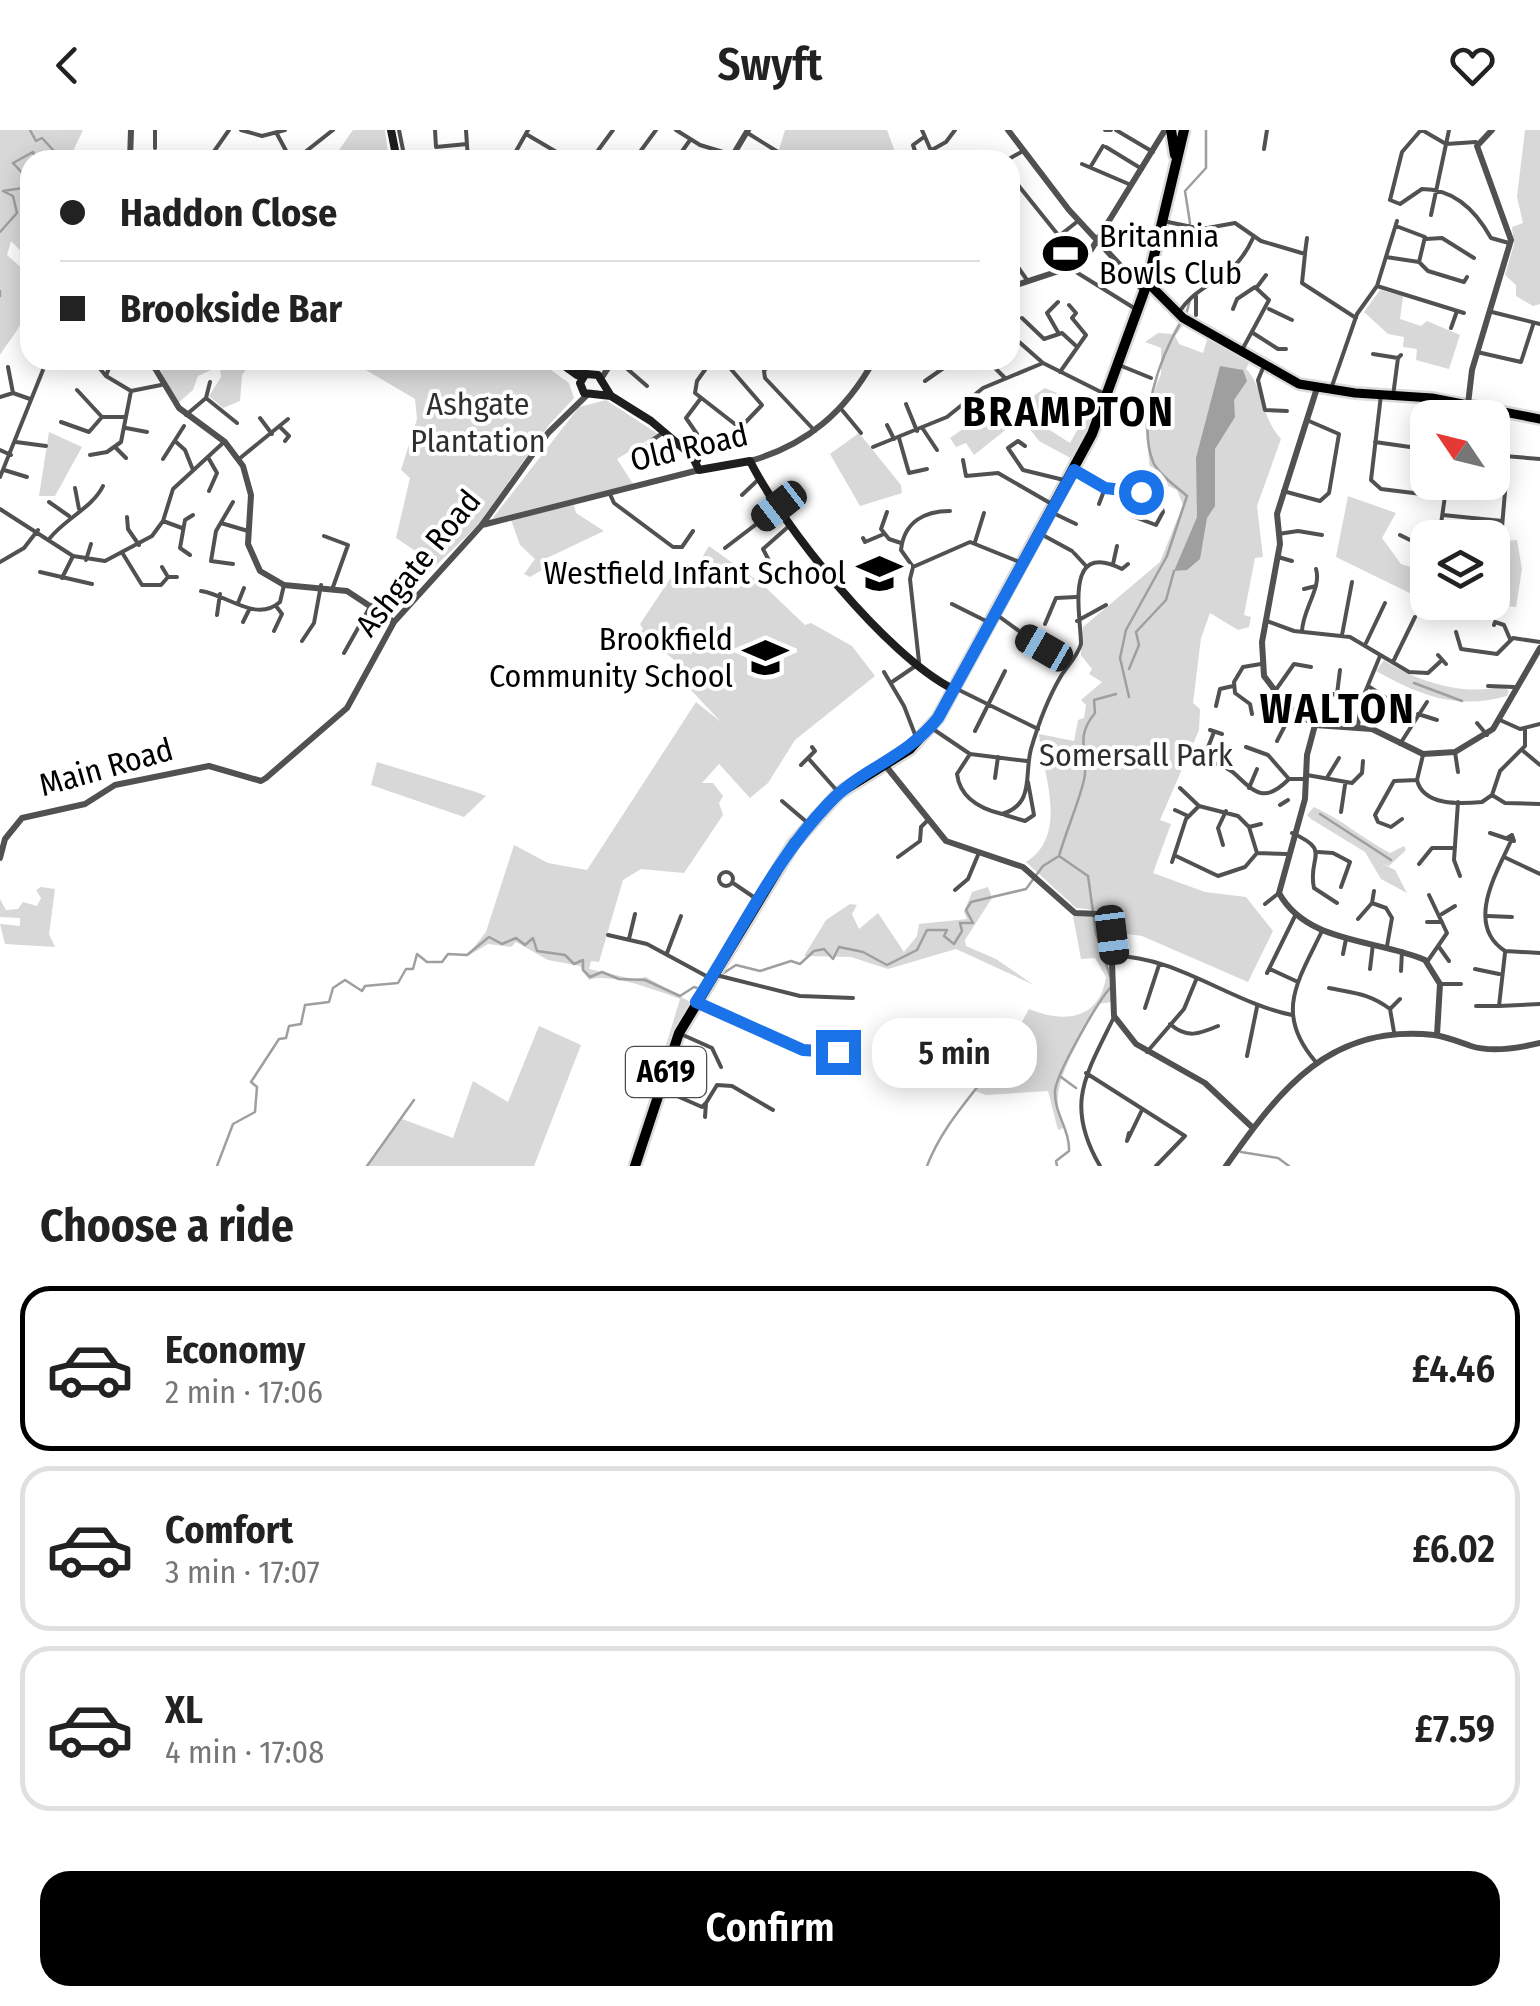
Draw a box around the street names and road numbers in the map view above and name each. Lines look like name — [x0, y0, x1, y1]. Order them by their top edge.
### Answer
street label: Old Road — [627, 415, 751, 479]
street label: Ashgate Road — [348, 482, 488, 644]
street label: Main Road — [35, 730, 177, 804]
road number: A619 — [626, 1047, 706, 1097]

